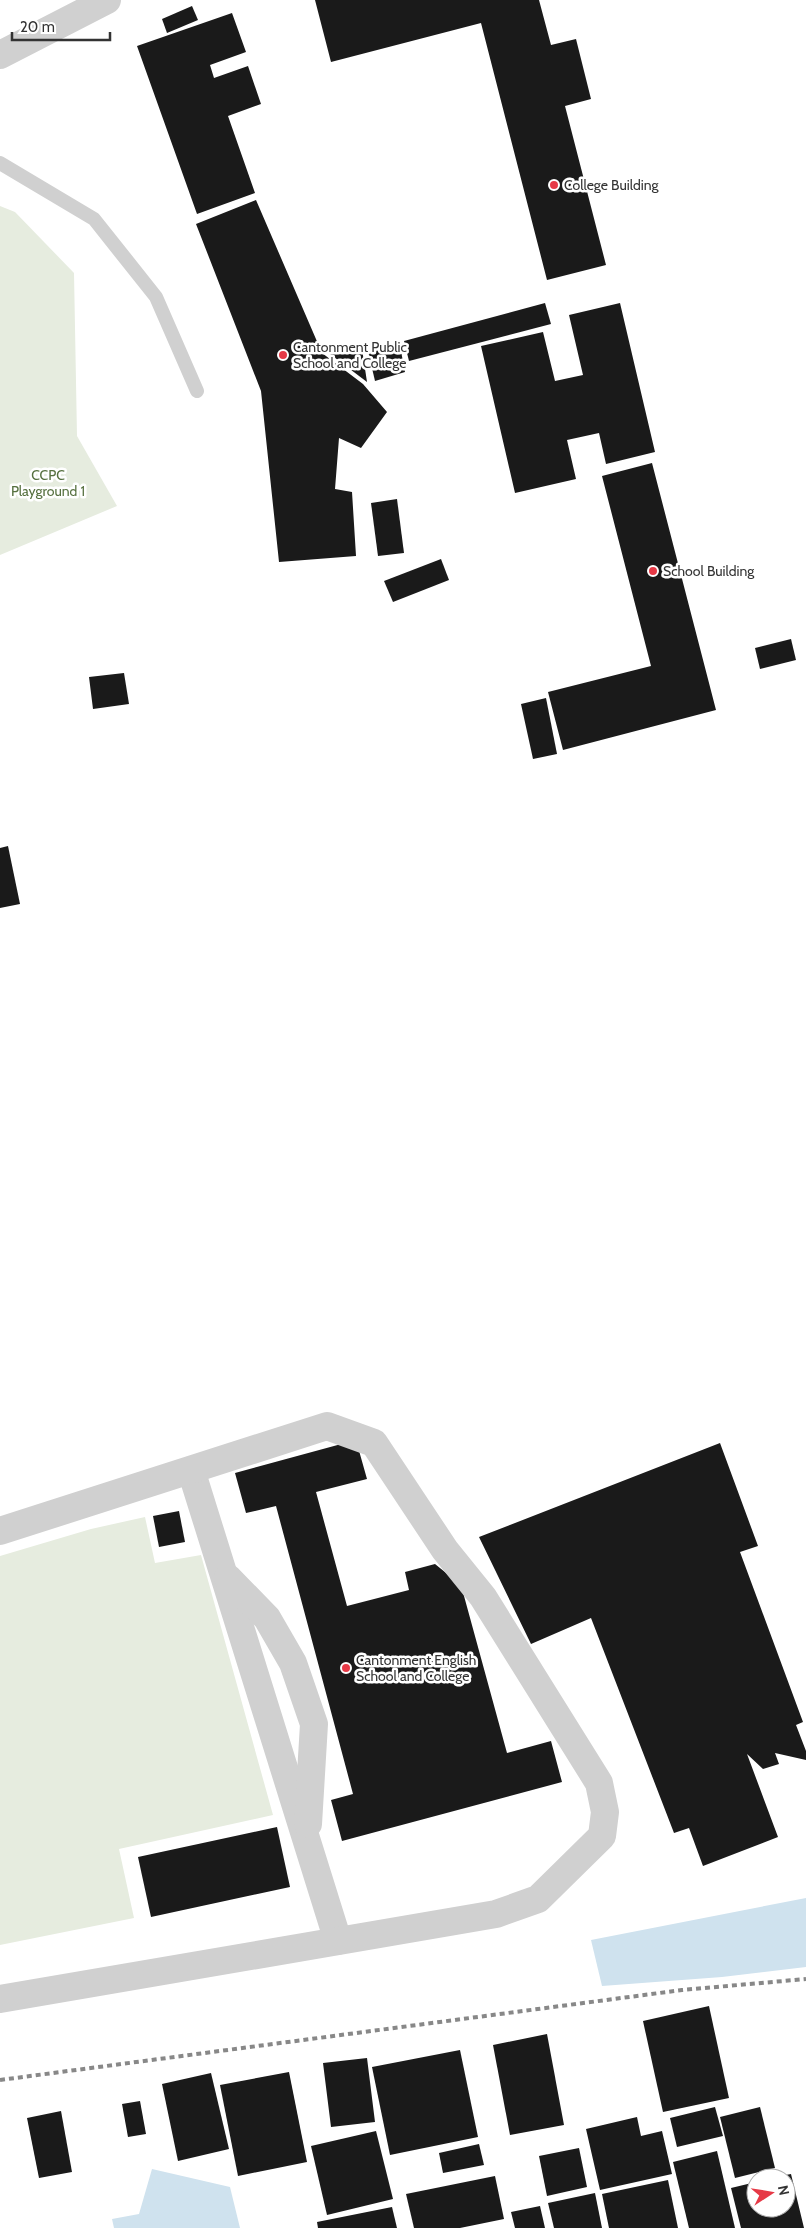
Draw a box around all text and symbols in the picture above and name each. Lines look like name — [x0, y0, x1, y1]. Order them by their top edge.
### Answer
scale bar — [12, 10, 110, 42]
text: 20 m — [20, 18, 55, 36]
place label: College Building — [564, 176, 660, 194]
marker: College Building — [548, 179, 560, 191]
place label: Cantonment Public School and College — [293, 338, 407, 372]
marker: Cantonment Public School and College — [277, 349, 289, 361]
park label: CCPC Playground 1 — [11, 466, 85, 500]
place label: School Building — [663, 562, 755, 580]
marker: School Building — [647, 565, 659, 577]
place label: Cantonment English School and College — [356, 1651, 476, 1685]
marker: Cantonment English School and College — [340, 1662, 352, 1674]
north arrow — [746, 2168, 796, 2218]
text: N — [774, 2184, 794, 2197]

